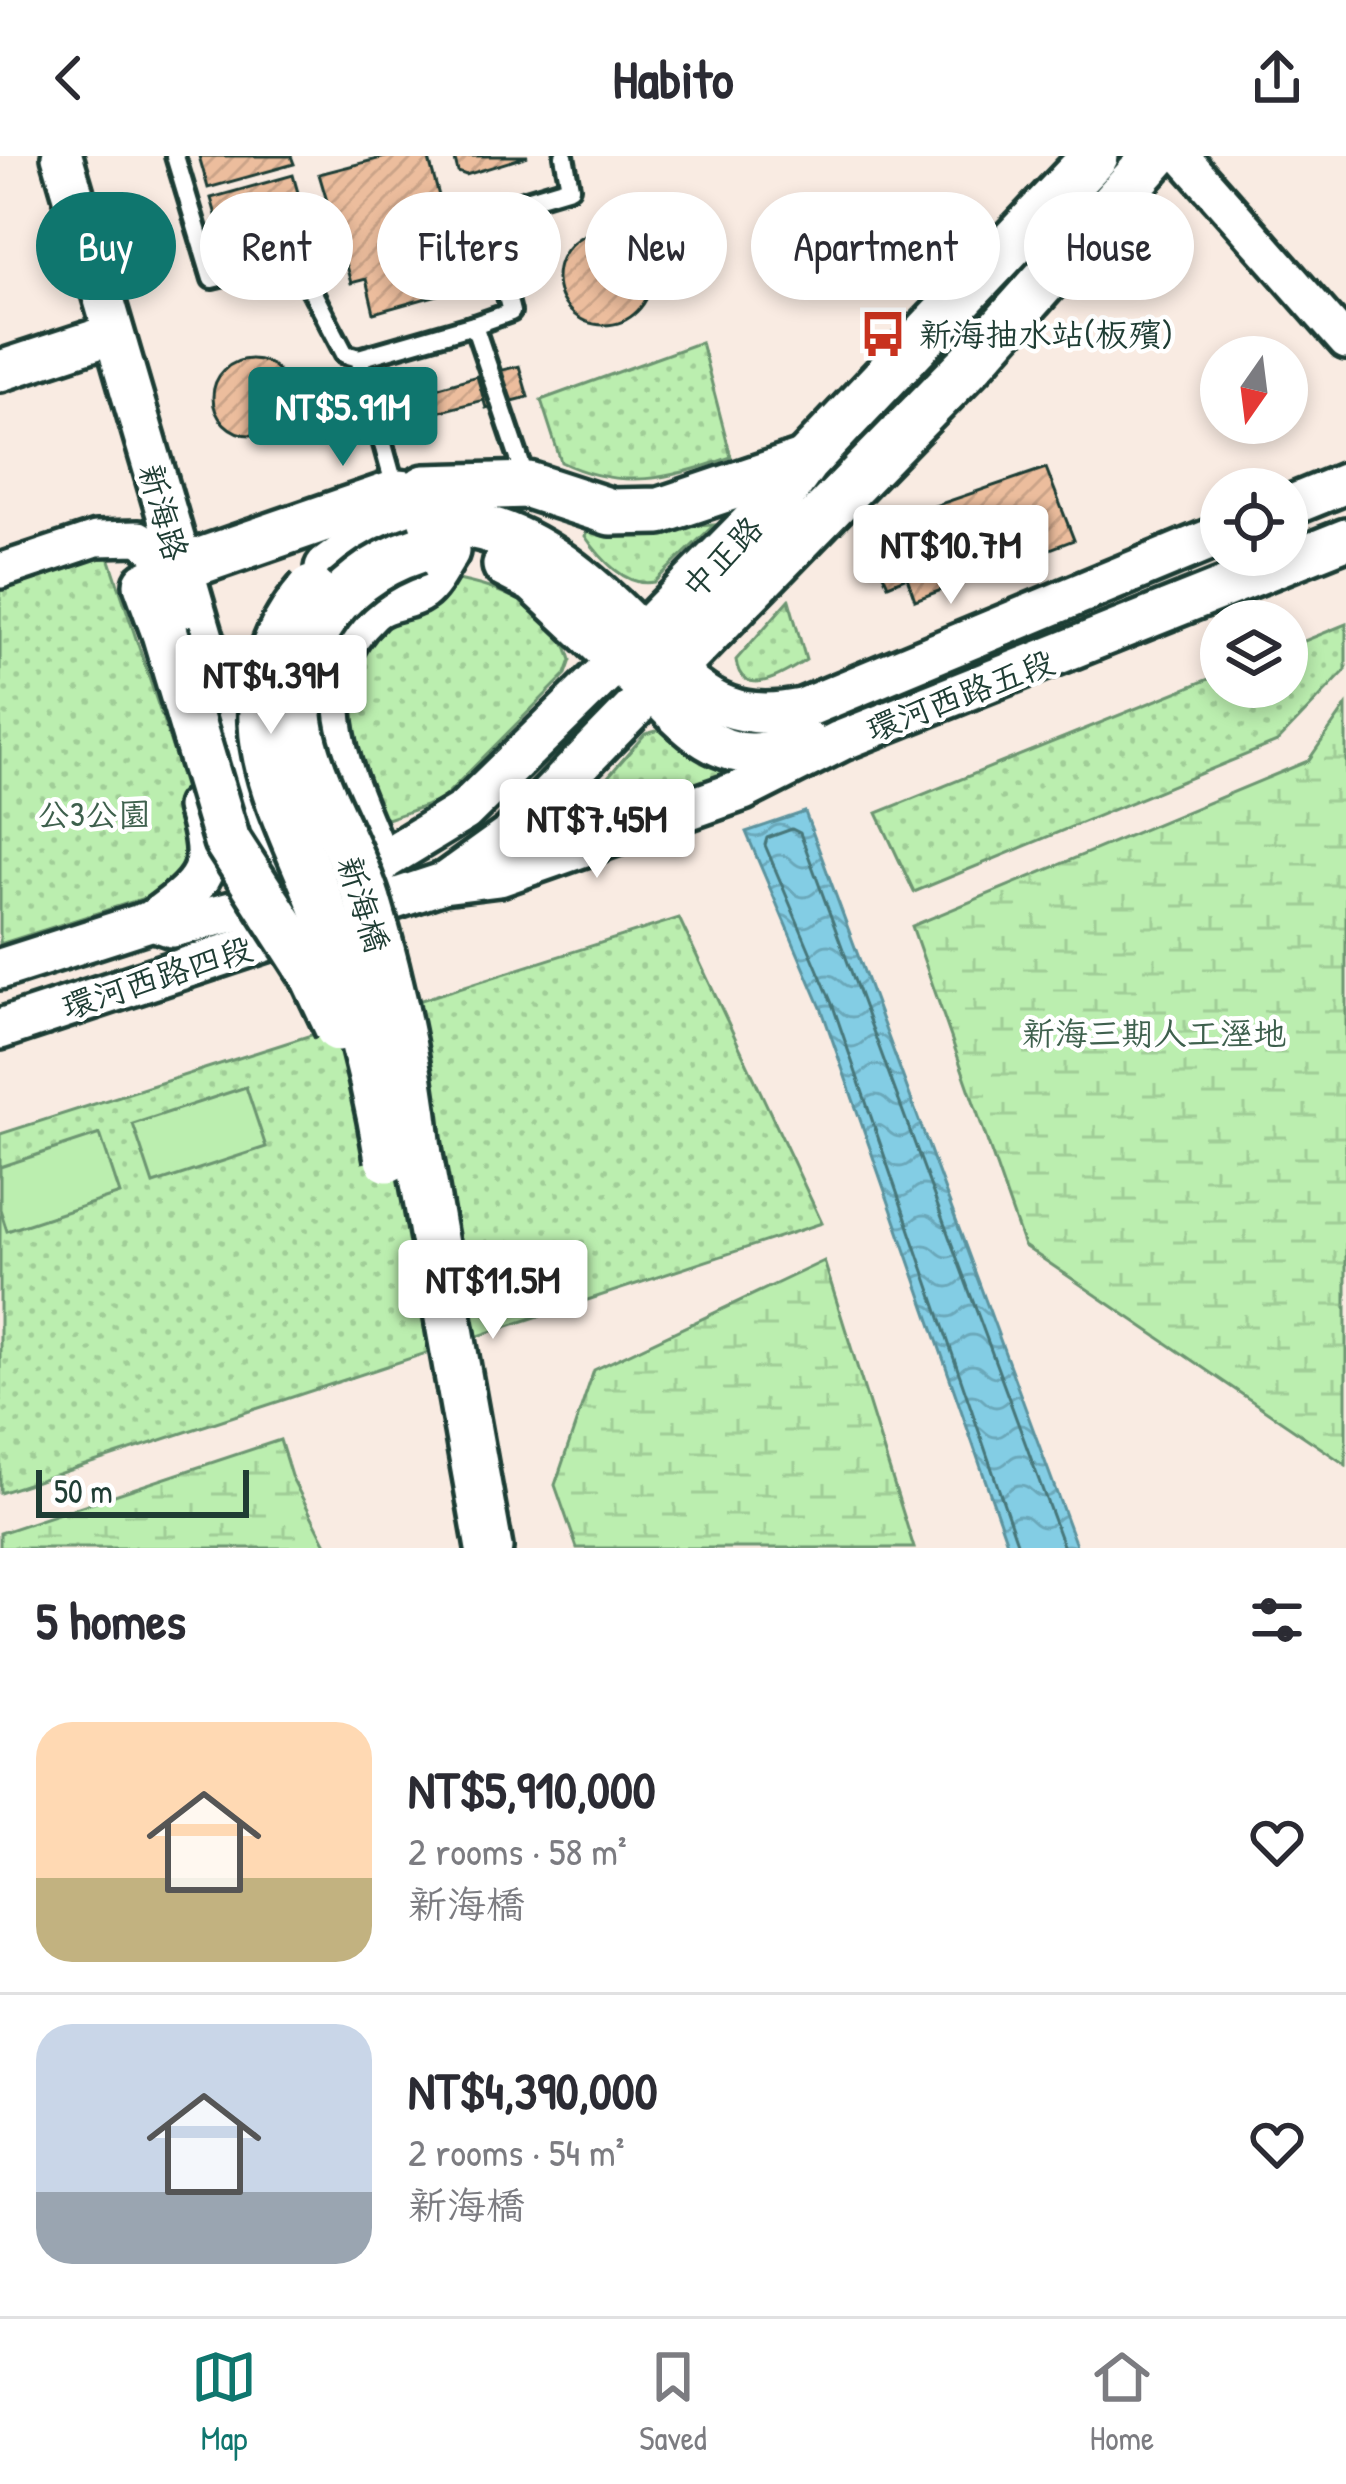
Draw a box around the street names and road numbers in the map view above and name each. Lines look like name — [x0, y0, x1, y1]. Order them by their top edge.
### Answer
street label: 新海路 — [129, 458, 199, 566]
street label: 中正路 — [672, 506, 772, 608]
street label: 環河西路五段 — [860, 639, 1060, 751]
street label: 新海橋 — [328, 850, 400, 958]
street label: 環河西路四段 — [56, 925, 258, 1029]

